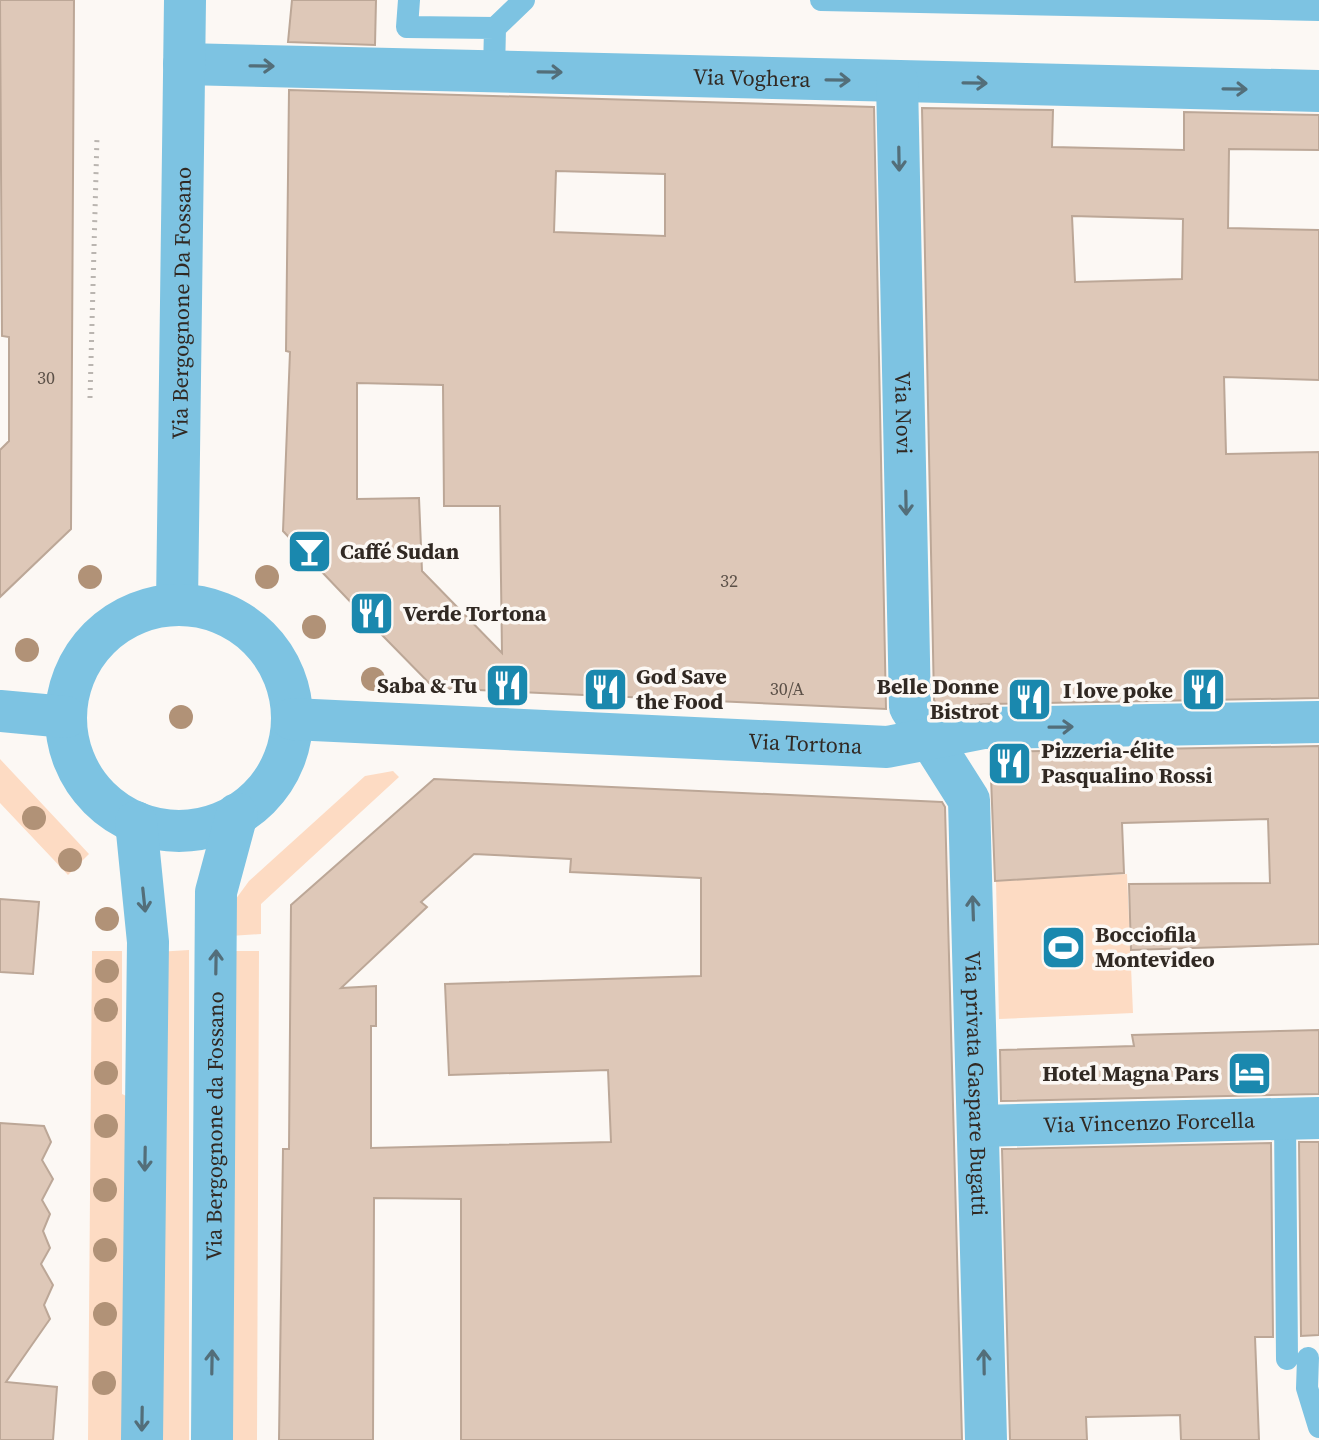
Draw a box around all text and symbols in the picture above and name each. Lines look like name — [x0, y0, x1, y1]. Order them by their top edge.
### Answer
one-way arrow — [248, 58, 275, 73]
street label: Via Voghera — [693, 61, 812, 94]
one-way arrow — [536, 65, 563, 80]
one-way arrow — [824, 72, 851, 87]
one-way arrow — [961, 75, 988, 91]
one-way arrow — [1221, 81, 1248, 96]
one-way arrow — [891, 145, 906, 172]
street label: Via Bergognone Da Fossano — [164, 167, 198, 440]
house number: 30 — [37, 365, 55, 390]
street label: Via Novi — [888, 371, 920, 455]
one-way arrow — [898, 489, 913, 516]
bar icon: Caffé Sudan — [285, 527, 333, 575]
place label: Caffé Sudan — [340, 536, 460, 566]
house number: 32 — [720, 568, 738, 593]
restaurant icon: Verde Tortona — [348, 589, 396, 637]
place label: Verde Tortona — [403, 598, 547, 628]
restaurant icon: Saba & Tu — [484, 661, 532, 709]
place label: God Save the Food — [636, 661, 727, 716]
restaurant icon: God Save the Food — [581, 665, 629, 713]
restaurant icon: I love poke — [1180, 666, 1228, 714]
place label: Saba & Tu — [377, 670, 477, 700]
place label: Belle Donne Bistrot — [877, 671, 1000, 726]
restaurant icon: Belle Donne Bistrot — [1006, 675, 1054, 723]
place label: I love poke — [1063, 675, 1173, 705]
house number: 30/A — [770, 676, 804, 701]
one-way arrow — [1047, 719, 1074, 734]
street label: Via Tortona — [748, 725, 864, 761]
place label: Pizzeria-élite Pasqualino Rossi — [1041, 735, 1212, 790]
restaurant icon: Pizzeria-élite Pasqualino Rossi — [986, 739, 1034, 787]
one-way arrow — [136, 886, 151, 913]
one-way arrow — [965, 895, 980, 922]
place label: Bocciofila Montevideo — [1095, 919, 1215, 974]
sports icon: Bocciofila Montevideo — [1040, 923, 1088, 971]
one-way arrow — [208, 949, 224, 976]
street label: Via privata Gaspare Bugatti — [958, 951, 995, 1217]
street label: Via Bergognone da Fossano — [198, 991, 230, 1261]
hotel icon: Hotel Magna Pars — [1226, 1049, 1274, 1097]
place label: Hotel Magna Pars — [1042, 1058, 1219, 1088]
street label: Via Vincenzo Forcella — [1043, 1104, 1256, 1139]
one-way arrow — [138, 1145, 153, 1172]
one-way arrow — [205, 1349, 220, 1376]
one-way arrow — [977, 1349, 992, 1376]
one-way arrow — [134, 1405, 150, 1432]

